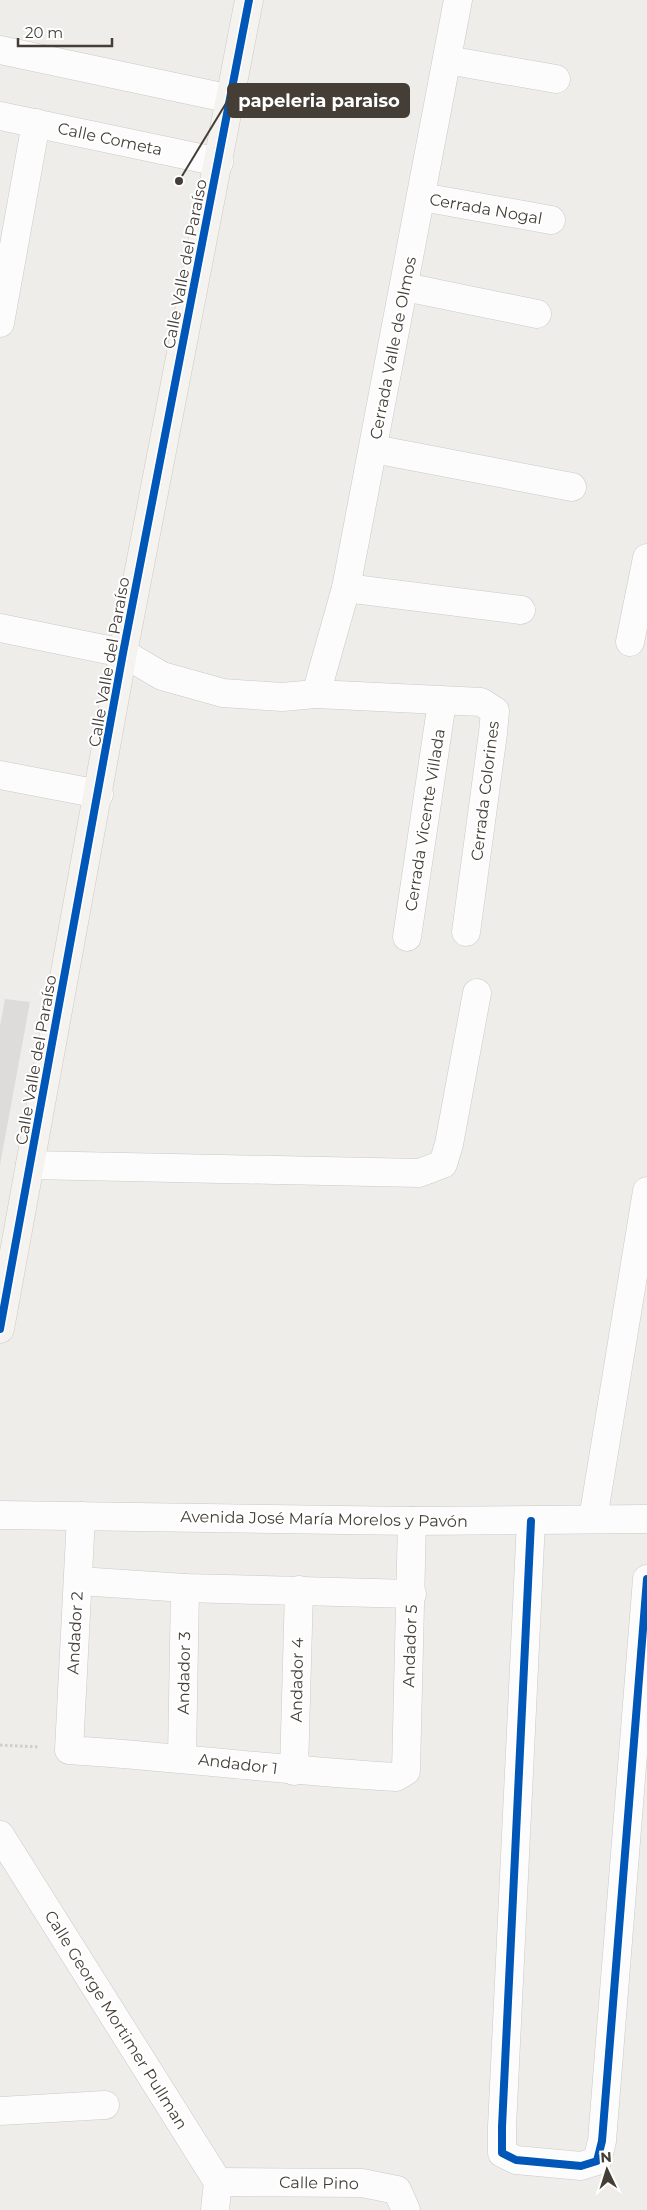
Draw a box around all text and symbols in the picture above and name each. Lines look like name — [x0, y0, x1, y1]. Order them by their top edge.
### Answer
scale bar — [18, 15, 111, 47]
text: 20 m — [25, 23, 63, 42]
callout: papeleria paraiso — [228, 84, 409, 117]
text: papeleria paraiso — [238, 90, 400, 112]
street label: Calle Cometa — [56, 119, 164, 159]
street label: Calle Valle del Paraíso — [159, 178, 211, 350]
street label: Cerrada Nogal — [428, 190, 544, 228]
street label: Cerrada Valle de Olmos — [366, 255, 420, 441]
street label: Calle Valle del Paraíso — [85, 575, 133, 749]
street label: Cerrada Colorines — [467, 720, 503, 862]
street label: Cerrada Vicente Villada — [401, 727, 449, 913]
street label: Calle Valle del Paraíso — [12, 973, 60, 1147]
street label: Avenida José María Morelos y Pavón — [180, 1507, 468, 1531]
street label: Andador 2 — [63, 1591, 87, 1675]
street label: Andador 5 — [399, 1604, 421, 1688]
street label: Andador 3 — [174, 1631, 194, 1715]
street label: Andador 4 — [287, 1637, 307, 1722]
street label: Andador 1 — [197, 1750, 279, 1778]
street label: Calle George Mortimer Pullman — [41, 1907, 191, 2133]
north arrow — [582, 2145, 632, 2195]
text: N — [600, 2148, 612, 2166]
street label: Calle Pino — [279, 2173, 359, 2193]

